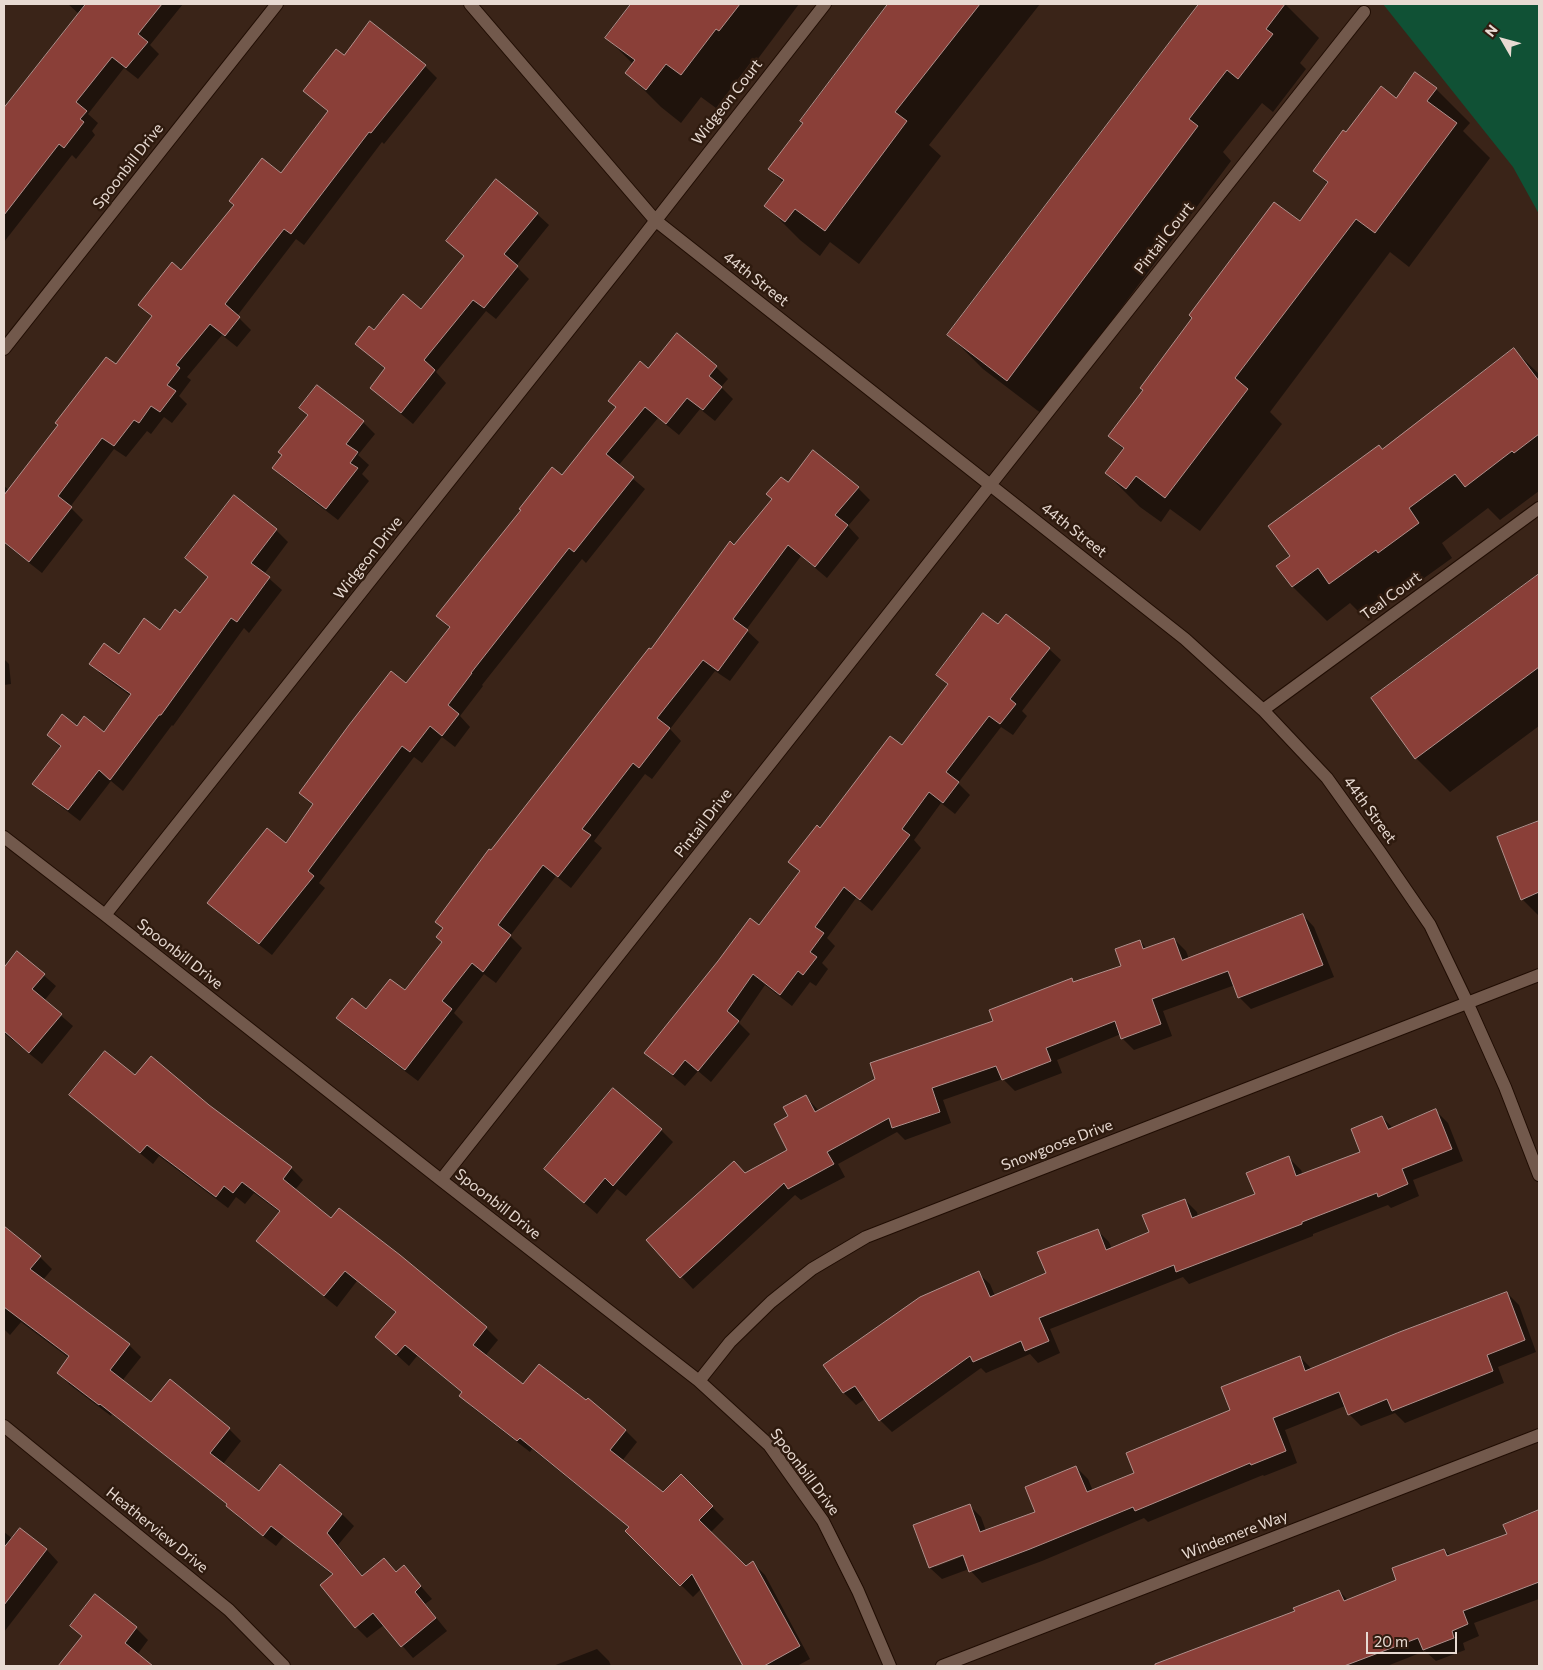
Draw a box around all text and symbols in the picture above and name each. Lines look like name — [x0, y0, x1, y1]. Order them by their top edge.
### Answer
north arrow — [1478, 15, 1528, 65]
text: N — [1481, 21, 1501, 40]
street label: Widgeon Court — [688, 56, 766, 148]
street label: Spoonbill Drive — [89, 120, 167, 212]
street label: Pintail Court — [1130, 199, 1198, 277]
street label: 44th Street — [720, 248, 792, 310]
street label: 44th Street — [1038, 499, 1110, 561]
street label: Widgeon Drive — [330, 513, 406, 603]
street label: Teal Court — [1357, 568, 1425, 624]
street label: 44th Street — [1340, 773, 1400, 847]
street label: Pintail Drive — [670, 785, 736, 861]
street label: Spoonbill Drive — [134, 915, 226, 993]
street label: Snowgoose Drive — [999, 1116, 1115, 1174]
street label: Spoonbill Drive — [452, 1165, 544, 1243]
street label: Spoonbill Drive — [767, 1425, 843, 1519]
street label: Heatherview Drive — [102, 1483, 212, 1577]
street label: Windemere Way — [1180, 1507, 1290, 1563]
scale bar — [1368, 1622, 1459, 1654]
text: 20 m — [1374, 1632, 1408, 1650]

